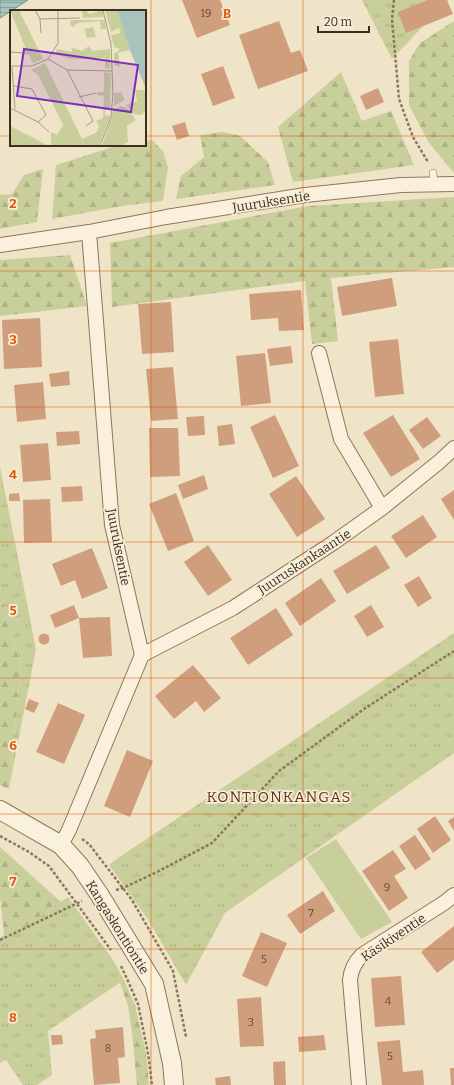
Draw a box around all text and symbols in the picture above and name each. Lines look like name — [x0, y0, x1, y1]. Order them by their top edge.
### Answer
text: B — [223, 6, 231, 21]
house number: 19 — [201, 7, 211, 20]
scale bar — [318, 8, 369, 34]
inset map — [10, 10, 146, 146]
text: 20 m — [324, 15, 353, 29]
street label: Juuruksentie — [230, 188, 311, 215]
text: 2 — [9, 196, 17, 211]
text: 3 — [9, 332, 17, 347]
text: 4 — [9, 467, 17, 482]
street label: Juuruksentie — [103, 506, 133, 587]
street label: Juuruskankaantie — [254, 526, 354, 598]
text: 5 — [9, 603, 17, 618]
text: 6 — [9, 738, 17, 753]
district label: KONTIONKANGAS — [207, 788, 351, 806]
text: 7 — [10, 874, 17, 889]
street label: Kangaskontiontie — [83, 878, 152, 977]
house number: 9 — [384, 881, 390, 894]
house number: 7 — [308, 907, 314, 920]
street label: Käsikiventie — [358, 910, 428, 964]
house number: 5 — [261, 953, 267, 966]
house number: 4 — [385, 995, 392, 1008]
text: 8 — [9, 1010, 17, 1025]
house number: 3 — [248, 1016, 254, 1029]
house number: 8 — [105, 1042, 111, 1055]
house number: 5 — [387, 1050, 393, 1063]

